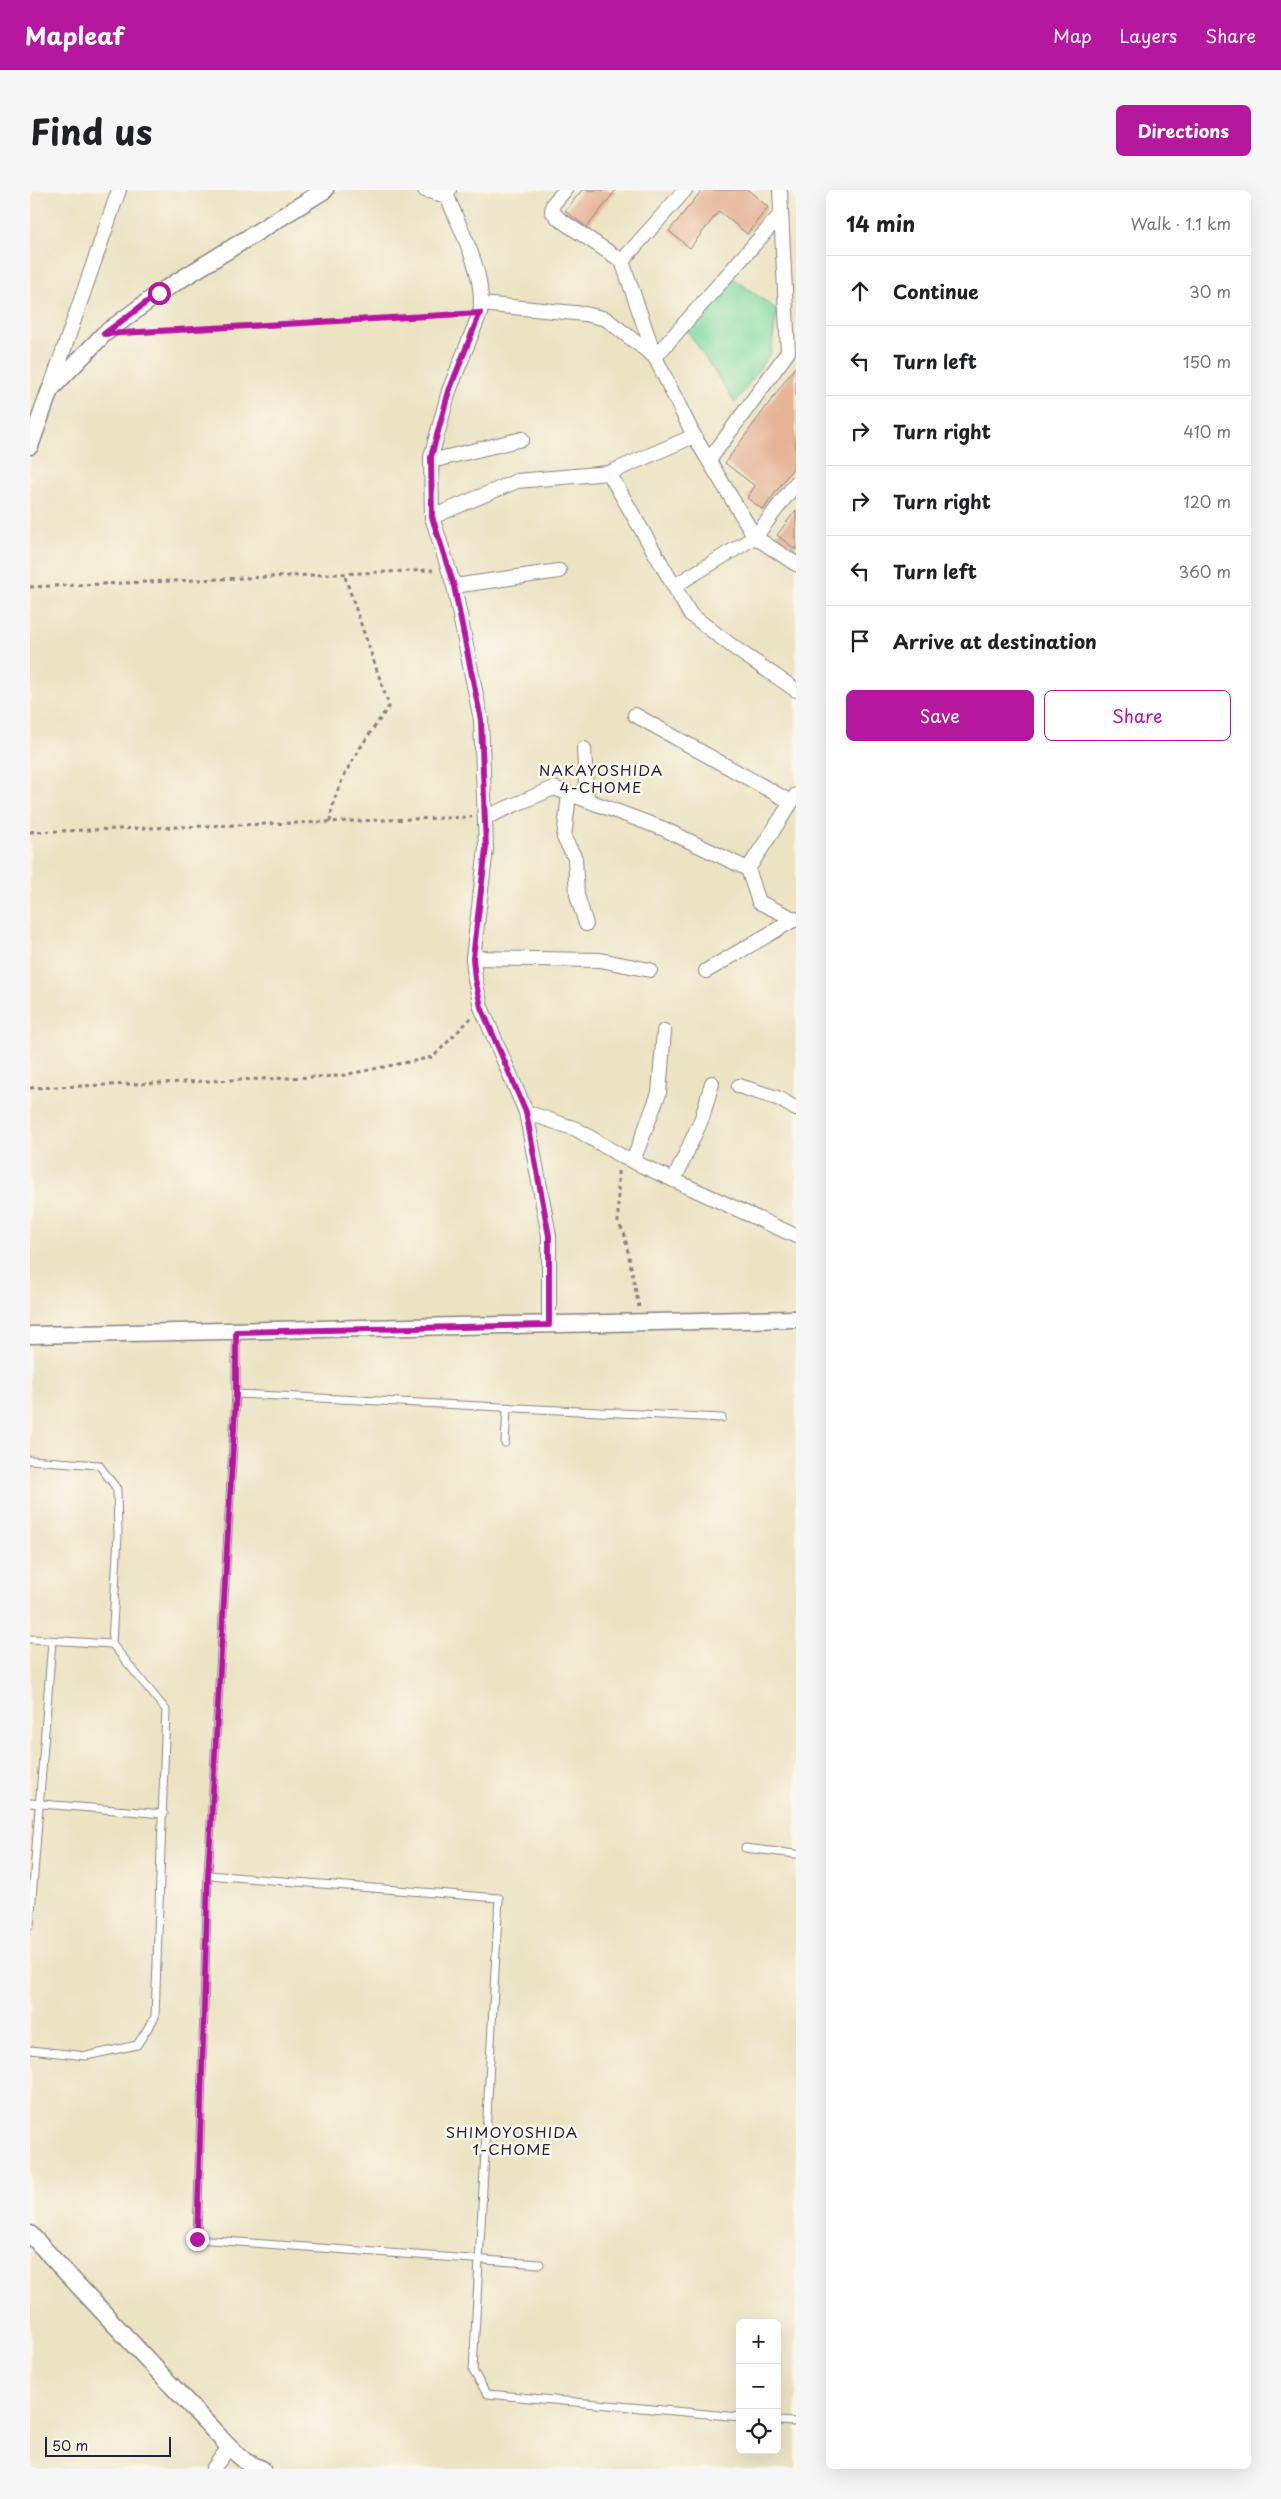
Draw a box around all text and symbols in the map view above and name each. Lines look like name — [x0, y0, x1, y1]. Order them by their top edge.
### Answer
text: Mapleaf — [25, 17, 124, 53]
text: Map — [1053, 22, 1092, 49]
text: Layers — [1120, 22, 1177, 49]
text: Share — [1205, 22, 1256, 49]
text: Find us — [30, 104, 152, 157]
button: Directions — [1116, 105, 1251, 156]
text: 14 min — [846, 207, 915, 239]
text: Walk · 1.1 km — [1131, 211, 1231, 235]
icon: ahead — [846, 277, 874, 305]
text: Continue — [893, 277, 979, 305]
text: 30 m — [1189, 279, 1231, 303]
route start — [148, 282, 171, 305]
icon: left — [846, 347, 874, 375]
text: Turn left — [893, 347, 977, 375]
text: 150 m — [1183, 349, 1231, 373]
icon: right — [846, 417, 874, 445]
text: Turn right — [893, 417, 991, 445]
text: 410 m — [1183, 419, 1231, 443]
icon: right — [846, 487, 874, 515]
text: Turn right — [893, 487, 991, 515]
text: 120 m — [1184, 489, 1231, 513]
icon: left — [846, 557, 874, 585]
text: Turn left — [893, 557, 977, 585]
text: 360 m — [1179, 559, 1231, 583]
icon: arrive — [846, 627, 874, 655]
text: Arrive at destination — [893, 627, 1097, 655]
button: Save — [846, 690, 1034, 741]
button: Share — [1044, 690, 1231, 741]
district label: NAKAYOSHIDA 4-CHOME — [539, 758, 663, 798]
district label: SHIMOYOSHIDA 1-CHOME — [446, 2120, 578, 2160]
route end — [186, 2228, 209, 2251]
map controls — [736, 2319, 781, 2454]
button: + — [736, 2319, 781, 2364]
button: − — [736, 2364, 781, 2409]
button: locate — [736, 2409, 781, 2454]
scale bar — [45, 2434, 171, 2457]
text: 50 m — [52, 2435, 88, 2456]

